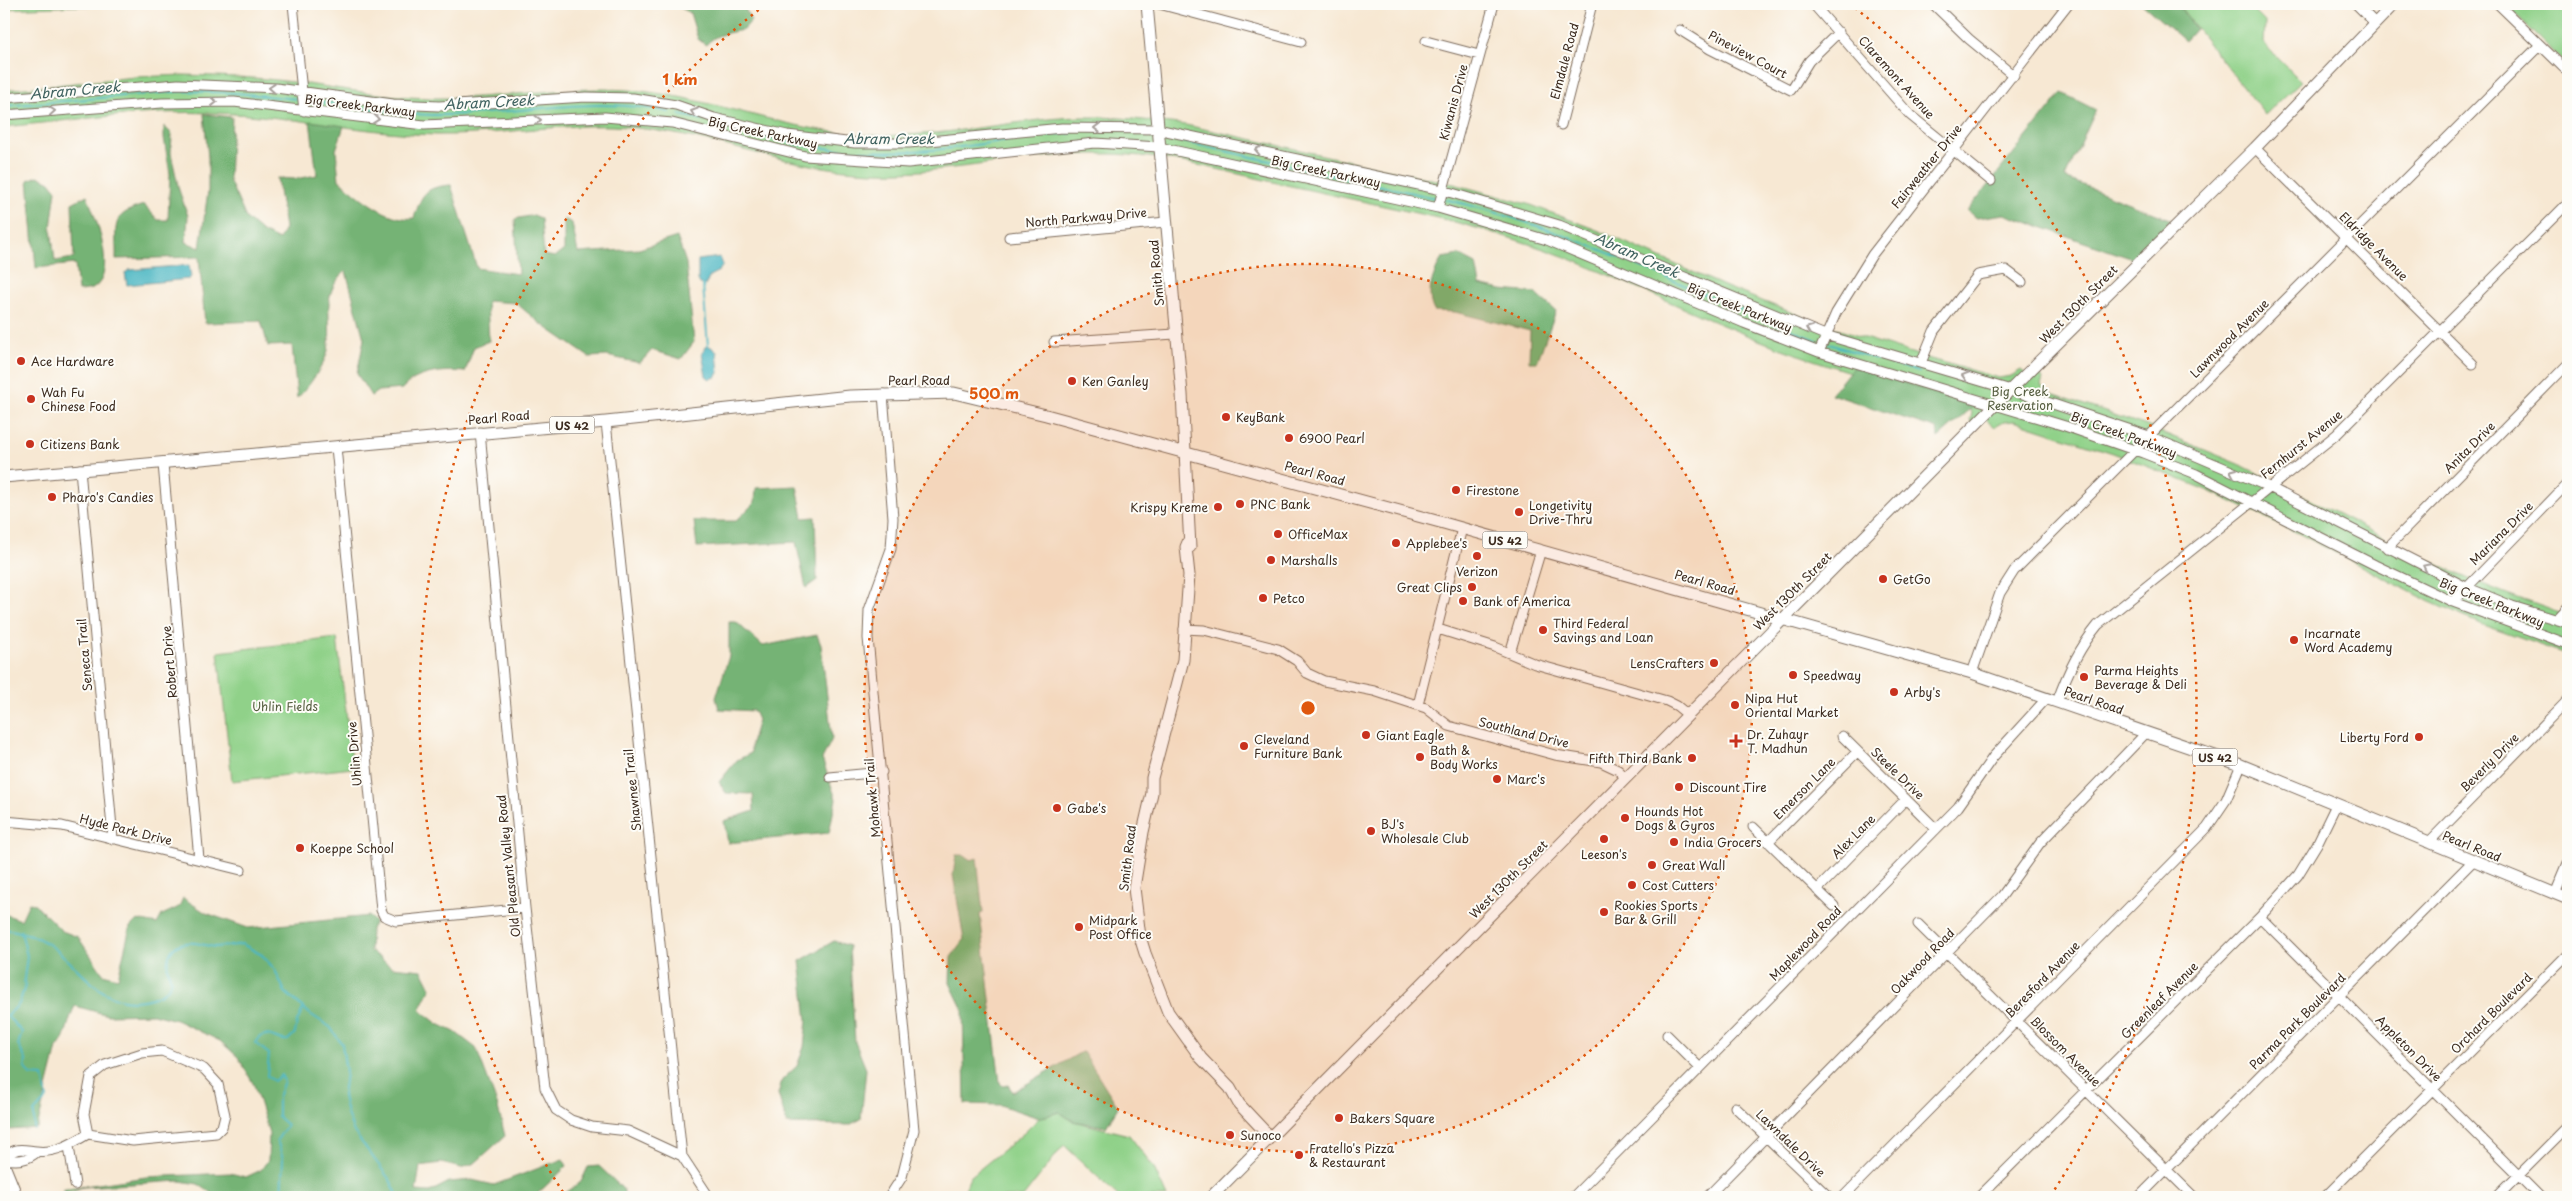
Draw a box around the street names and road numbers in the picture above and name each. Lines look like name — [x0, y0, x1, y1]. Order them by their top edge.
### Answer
street label: Elmdale Road — [1545, 21, 1583, 101]
street label: Pineview Court — [1705, 26, 1791, 82]
street label: Claremont Avenue — [1855, 31, 1940, 123]
street label: Kiwanis Drive — [1434, 62, 1472, 142]
street label: Big Creek Parkway — [304, 89, 416, 121]
street label: Big Creek Parkway — [707, 112, 819, 152]
street label: Fairweather Drive — [1886, 120, 1966, 212]
street label: Big Creek Parkway — [1270, 151, 1382, 191]
street label: North Parkway Drive — [1024, 203, 1148, 231]
street label: Eldridge Avenue — [2336, 208, 2413, 285]
street label: Smith Road — [1144, 239, 1168, 307]
street label: West 130th Street — [2035, 261, 2121, 347]
street label: Big Creek Parkway — [1685, 278, 1795, 336]
street label: Lawnwood Avenue — [2185, 294, 2273, 382]
street label: Pearl Road — [888, 371, 950, 389]
street label: Pearl Road — [467, 405, 531, 429]
street label: Fernhurst Avenue — [2256, 405, 2346, 483]
street label: Big Creek Parkway — [2069, 406, 2179, 462]
road number: US 42 — [550, 416, 594, 434]
street label: Anita Drive — [2439, 417, 2499, 477]
street label: Pearl Road — [1283, 456, 1347, 490]
street label: Mariana Drive — [2465, 497, 2537, 569]
road number: US 42 — [1482, 532, 1528, 548]
street label: West 130th Street — [1749, 548, 1835, 634]
street label: Pearl Road — [1673, 565, 1737, 599]
street label: Big Creek Parkway — [2437, 573, 2547, 631]
street label: Seneca Trail — [72, 618, 96, 692]
street label: Robert Drive — [157, 625, 181, 699]
street label: Pearl Road — [2062, 681, 2126, 719]
street label: Southland Drive — [1477, 712, 1571, 752]
street label: Uhlin Drive — [342, 721, 366, 787]
street label: Beverly Drive — [2455, 728, 2523, 796]
street label: Steele Drive — [1867, 743, 1929, 803]
street label: Shawnee Trail — [619, 748, 645, 832]
road number: US 42 — [2192, 749, 2238, 766]
street label: Emerson Lane — [1769, 753, 1839, 823]
street label: Mohawk Trail — [860, 758, 884, 838]
street label: Old Pleasant Valley Road — [492, 794, 524, 938]
street label: Hyde Park Drive — [78, 809, 174, 849]
street label: Alex Lane — [1827, 810, 1879, 862]
street label: Smith Road — [1114, 824, 1140, 892]
street label: Pearl Road — [2440, 826, 2504, 866]
street label: West 130th Street — [1465, 836, 1551, 922]
street label: Maplewood Road — [1765, 902, 1845, 984]
street label: Oakwood Road — [1886, 924, 1958, 998]
street label: Beresford Avenue — [2001, 936, 2084, 1021]
street label: Greenleaf Avenue — [2116, 957, 2202, 1043]
street label: Parma Park Boulevard — [2245, 968, 2350, 1073]
street label: Orchard Boulevard — [2446, 968, 2536, 1058]
street label: Appleton Drive — [2372, 1011, 2446, 1085]
street label: Blossom Avenue — [2027, 1012, 2106, 1091]
street label: Lawndale Drive — [1752, 1105, 1830, 1181]

